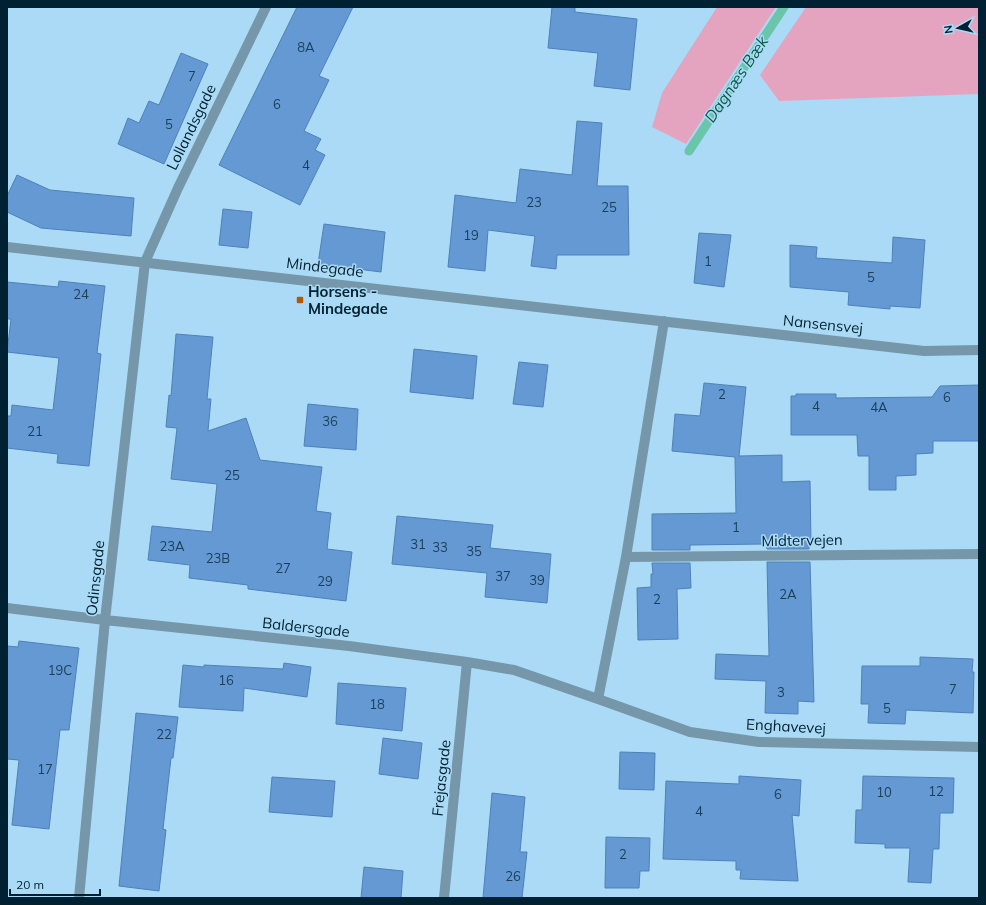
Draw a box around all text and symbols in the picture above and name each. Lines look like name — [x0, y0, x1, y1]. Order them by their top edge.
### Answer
north arrow — [938, 8, 978, 48]
text: N — [941, 24, 956, 34]
water label: Dagnæs Bæk — [700, 31, 773, 126]
house number: 8A — [297, 39, 315, 55]
house number: 7 — [188, 68, 196, 84]
street label: Lollandsgade — [162, 81, 220, 173]
house number: 6 — [273, 96, 281, 112]
house number: 5 — [165, 116, 173, 132]
house number: 4 — [302, 157, 310, 173]
house number: 23 — [526, 194, 542, 210]
house number: 25 — [601, 199, 617, 215]
house number: 19 — [463, 227, 479, 243]
street label: Mindegade — [285, 253, 365, 281]
house number: 1 — [704, 253, 712, 269]
house number: 5 — [867, 269, 875, 285]
place label: Horsens - Mindegade — [308, 282, 388, 318]
house number: 24 — [73, 286, 89, 302]
marker: Horsens - Mindegade — [295, 295, 305, 305]
street label: Nansensvej — [782, 310, 864, 338]
house number: 2 — [718, 386, 726, 402]
house number: 6 — [943, 389, 951, 405]
house number: 4 — [812, 398, 820, 414]
house number: 4A — [870, 399, 888, 415]
house number: 36 — [322, 413, 338, 429]
house number: 21 — [27, 423, 43, 439]
house number: 25 — [224, 467, 240, 483]
house number: 1 — [732, 519, 740, 535]
street label: Midtervejen — [761, 530, 843, 550]
house number: 31 — [410, 536, 426, 552]
house number: 23A — [159, 538, 185, 554]
street label: Odinsgade — [82, 539, 108, 617]
house number: 33 — [432, 539, 448, 555]
house number: 35 — [466, 543, 482, 559]
house number: 23B — [206, 550, 230, 566]
house number: 27 — [275, 560, 291, 576]
house number: 37 — [495, 568, 511, 584]
house number: 39 — [529, 572, 545, 588]
house number: 29 — [317, 573, 333, 589]
house number: 2A — [779, 586, 797, 602]
house number: 2 — [653, 591, 661, 607]
street label: Baldersgade — [261, 613, 351, 641]
house number: 19C — [48, 662, 72, 678]
house number: 16 — [218, 672, 234, 688]
house number: 7 — [949, 681, 957, 697]
house number: 3 — [777, 684, 785, 700]
house number: 18 — [369, 696, 385, 712]
house number: 5 — [883, 700, 891, 716]
street label: Enghavevej — [746, 714, 826, 738]
house number: 22 — [156, 726, 172, 742]
street label: Frejasgade — [428, 739, 454, 817]
house number: 17 — [37, 761, 53, 777]
house number: 12 — [928, 783, 944, 799]
house number: 10 — [876, 784, 892, 800]
house number: 6 — [774, 786, 782, 802]
house number: 4 — [695, 803, 703, 819]
house number: 2 — [619, 846, 627, 862]
house number: 26 — [505, 868, 521, 884]
scale bar — [10, 871, 100, 897]
text: 20 m — [16, 877, 44, 892]

